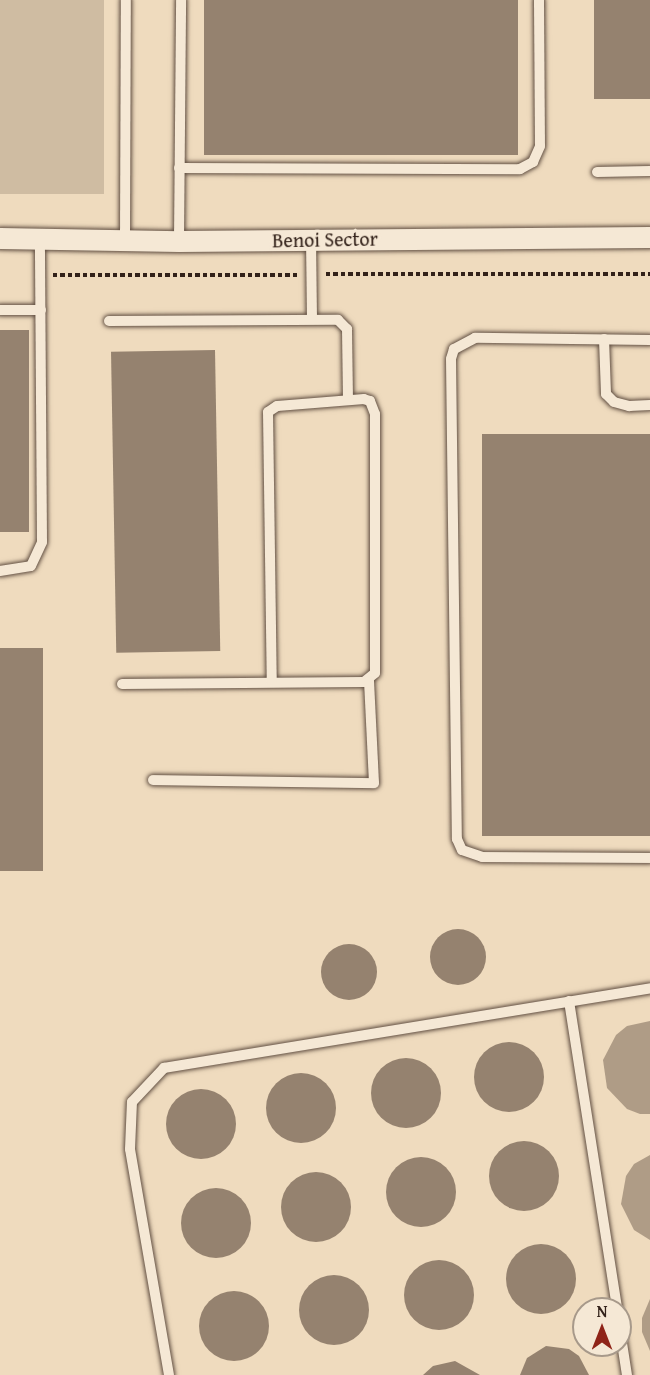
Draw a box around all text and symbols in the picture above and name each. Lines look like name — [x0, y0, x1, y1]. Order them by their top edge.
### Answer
street label: Benoi Sector — [272, 226, 378, 252]
north arrow — [572, 1297, 632, 1357]
text: N — [597, 1299, 607, 1323]

